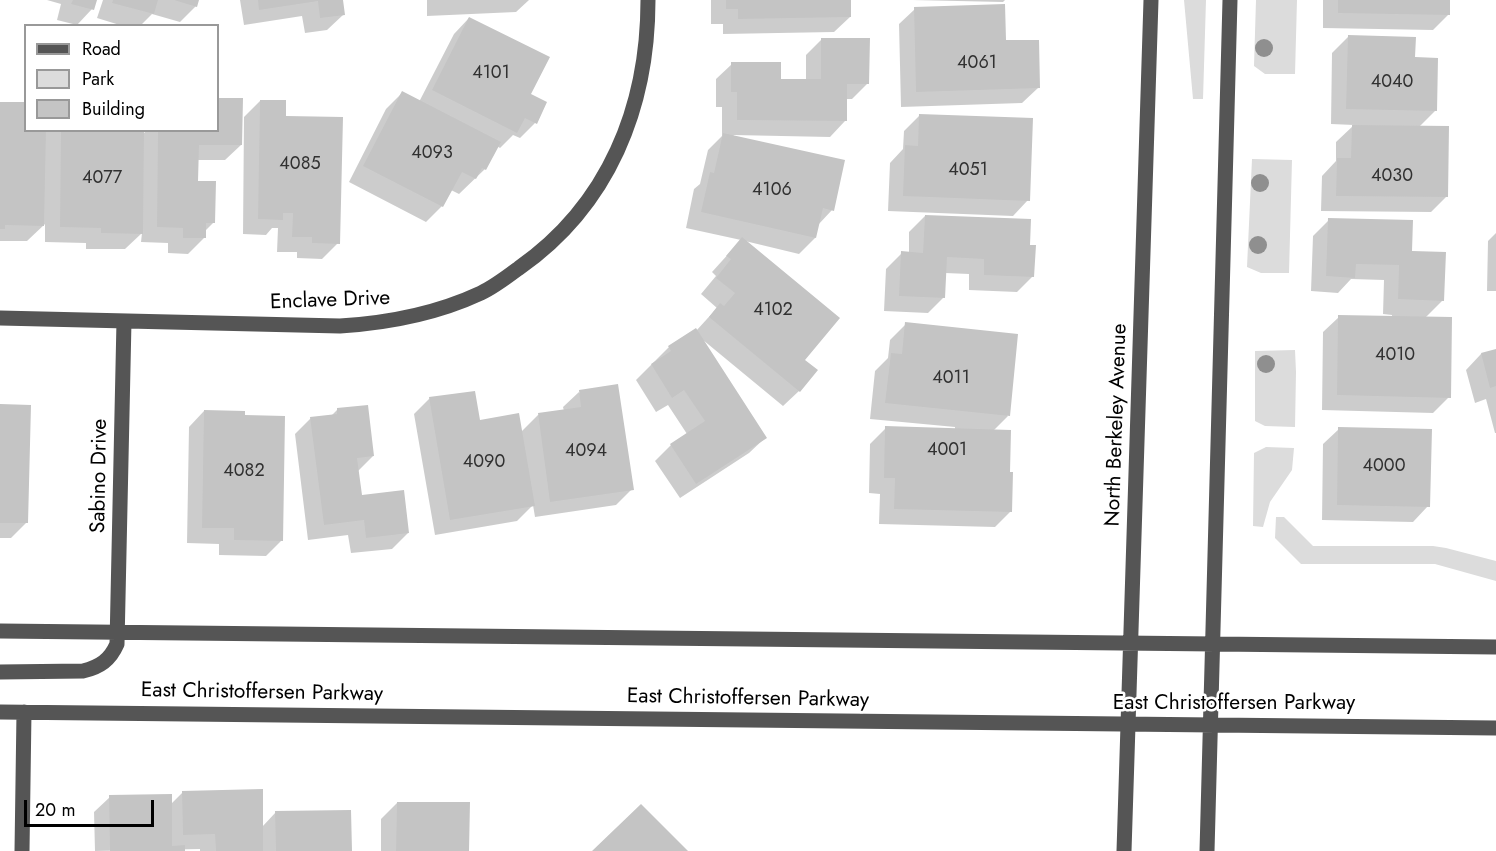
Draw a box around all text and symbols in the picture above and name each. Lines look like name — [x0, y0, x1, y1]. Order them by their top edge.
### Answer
legend — [24, 24, 219, 132]
text: Road — [82, 36, 121, 62]
house number: 4061 — [957, 53, 997, 75]
house number: 4101 — [472, 63, 510, 85]
text: Park — [82, 66, 114, 92]
house number: 4040 — [1371, 72, 1413, 94]
text: Building — [82, 96, 145, 122]
house number: 4093 — [411, 143, 453, 165]
house number: 4085 — [279, 154, 321, 176]
house number: 4051 — [948, 160, 988, 182]
house number: 4030 — [1371, 166, 1413, 188]
house number: 4077 — [82, 168, 122, 190]
house number: 4106 — [752, 180, 792, 202]
street label: Enclave Drive — [270, 286, 390, 316]
house number: 4102 — [753, 300, 793, 322]
street label: North Berkeley Avenue — [1101, 323, 1133, 527]
house number: 4010 — [1375, 345, 1415, 367]
house number: 4011 — [932, 368, 970, 390]
street label: Sabino Drive — [86, 419, 114, 533]
house number: 4001 — [927, 440, 967, 462]
house number: 4094 — [565, 441, 607, 463]
house number: 4090 — [463, 452, 505, 474]
house number: 4000 — [1363, 456, 1405, 478]
house number: 4082 — [223, 461, 265, 483]
street label: East Christoffersen Parkway — [141, 678, 383, 708]
street label: East Christoffersen Parkway — [627, 684, 869, 714]
street label: East Christoffersen Parkway — [1113, 691, 1355, 717]
scale bar — [27, 788, 158, 826]
text: 20 m — [35, 797, 75, 823]

